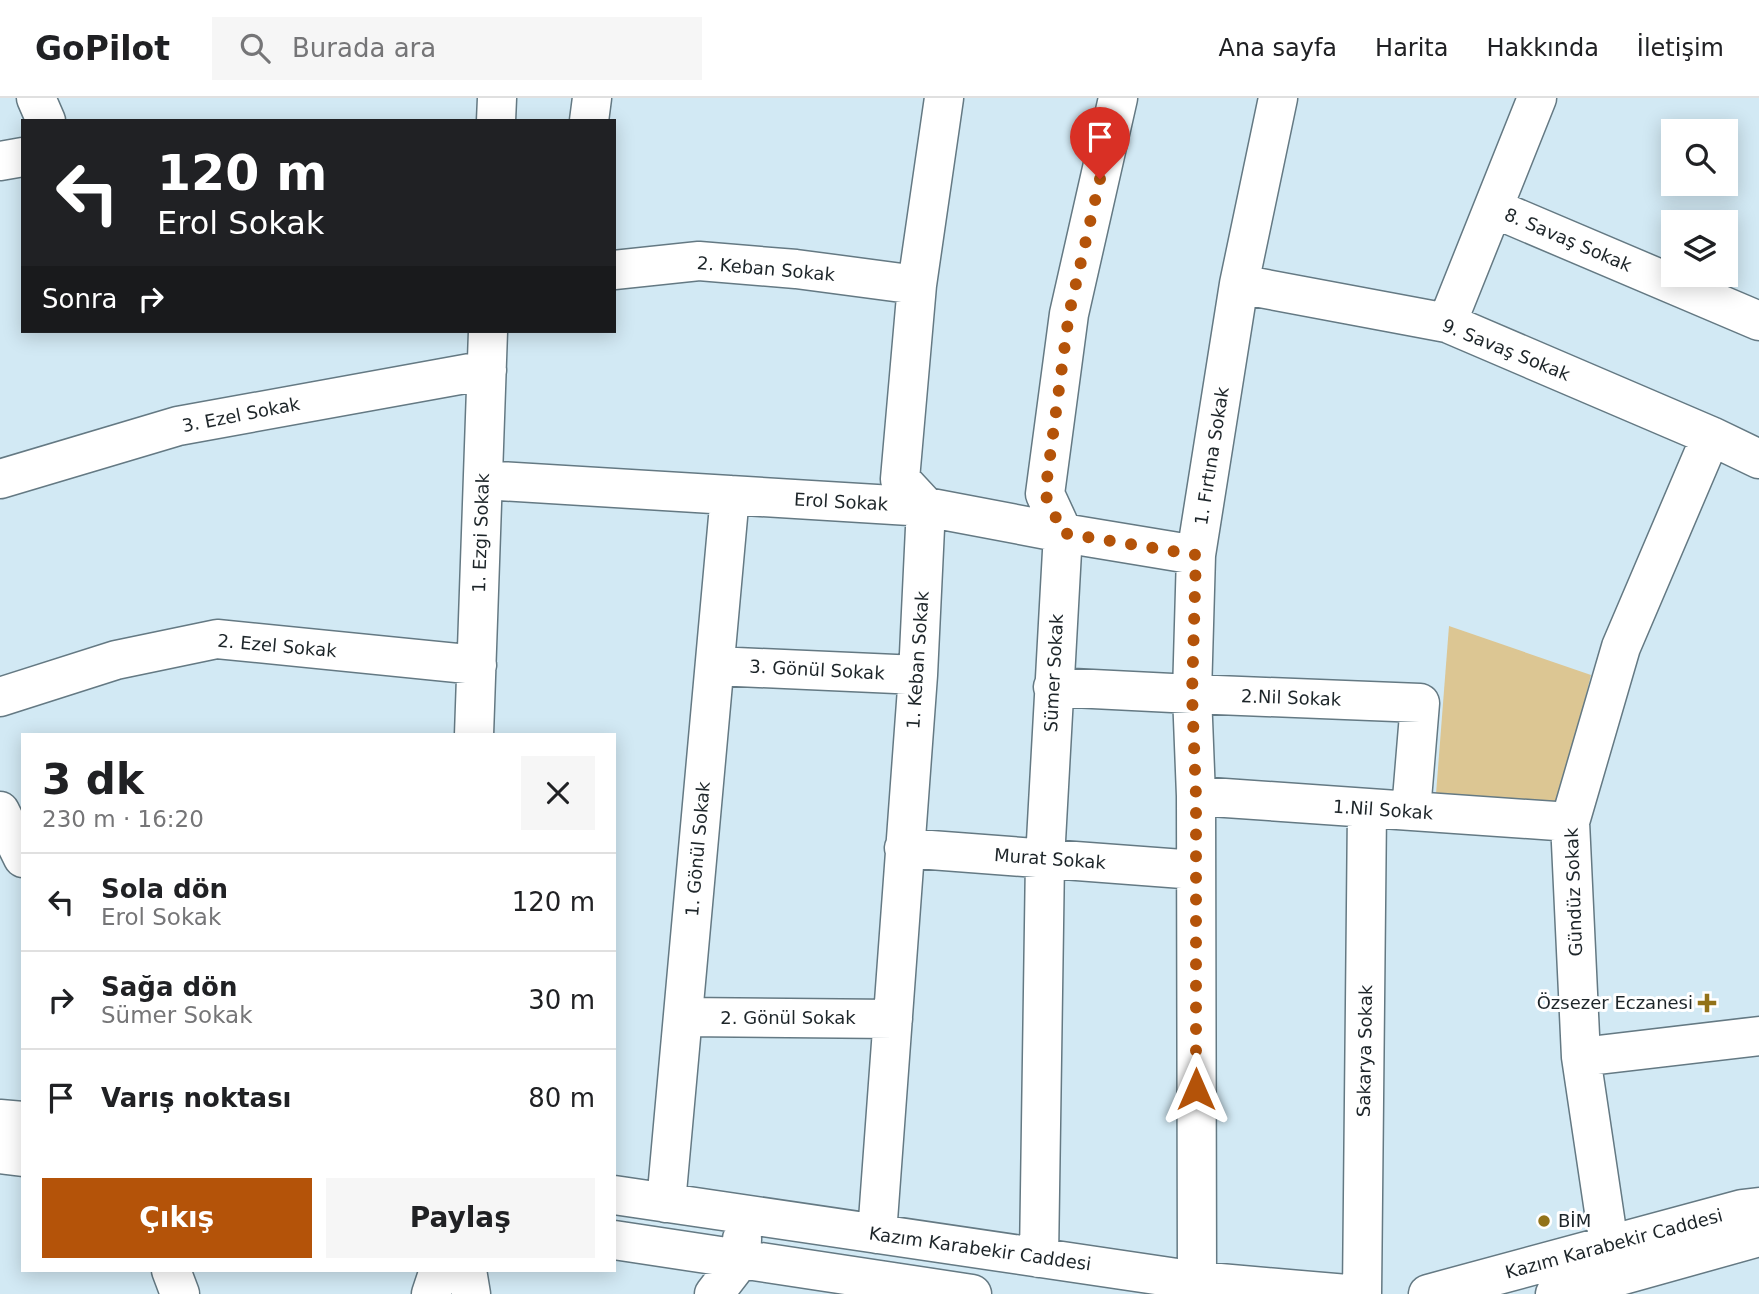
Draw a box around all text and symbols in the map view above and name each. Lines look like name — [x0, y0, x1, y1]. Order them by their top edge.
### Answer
search box — [212, 17, 702, 80]
text: GoPilot — [35, 29, 170, 68]
icon: search — [236, 29, 274, 67]
text: Burada ara — [292, 33, 436, 63]
text: Ana sayfa — [1219, 34, 1337, 62]
text: Harita — [1375, 34, 1448, 62]
text: Hakkında — [1486, 34, 1599, 62]
text: İletişim — [1637, 34, 1724, 62]
pin — [1070, 107, 1130, 179]
icon: arrive — [1081, 118, 1119, 156]
map controls — [1661, 119, 1738, 287]
button: search — [1661, 119, 1738, 196]
text: 120 m — [157, 145, 327, 202]
icon: left — [42, 147, 133, 238]
street label: 8. Savaş Sokak — [1501, 203, 1635, 276]
text: Erol Sokak — [157, 204, 324, 242]
button: layers — [1661, 210, 1738, 287]
street label: 2. Keban Sokak — [696, 252, 836, 285]
icon: right — [132, 280, 170, 318]
text: Sonra — [42, 284, 118, 314]
street label: 9. Savaş Sokak — [1439, 314, 1574, 385]
street label: 1. Fırtına Sokak — [1190, 385, 1233, 527]
street label: 3. Ezel Sokak — [180, 393, 302, 436]
street label: 1. Ezgi Sokak — [468, 472, 493, 593]
street label: Erol Sokak — [793, 489, 889, 514]
street label: 1. Keban Sokak — [902, 590, 933, 730]
street label: Sümer Sokak — [1040, 613, 1067, 733]
street label: 2. Ezel Sokak — [217, 630, 338, 661]
street label: 3. Gönül Sokak — [749, 655, 886, 684]
street label: 2.Nil Sokak — [1240, 685, 1342, 710]
text: 3 dk — [42, 755, 144, 804]
button: close — [521, 756, 595, 830]
street label: 1. Gönül Sokak — [681, 780, 714, 917]
street label: 1.Nil Sokak — [1332, 796, 1434, 824]
text: 230 m · 16:20 — [42, 806, 204, 832]
street label: Gündüz Sokak — [1561, 827, 1586, 957]
street label: Murat Sokak — [993, 844, 1107, 873]
text: Sola dön — [101, 874, 228, 904]
icon: left — [42, 883, 80, 921]
text: 120 m — [512, 887, 595, 917]
text: Erol Sokak — [101, 904, 221, 930]
text: Sağa dön — [101, 972, 237, 1002]
icon: right — [42, 981, 80, 1019]
street label: Sakarya Sokak — [1353, 984, 1376, 1117]
text: 30 m — [528, 985, 595, 1015]
place label: Özsezer Eczanesi — [1537, 992, 1693, 1013]
marker: Özsezer Eczanesi — [1699, 995, 1715, 1011]
text: Sümer Sokak — [101, 1002, 253, 1028]
street label: 2. Gönül Sokak — [720, 1007, 856, 1028]
position arrow — [1159, 1052, 1233, 1126]
icon: arrive — [42, 1079, 80, 1117]
text: Varış noktası — [101, 1083, 292, 1113]
text: 80 m — [528, 1083, 595, 1113]
button: Çıkış — [42, 1178, 312, 1258]
button: Paylaş — [326, 1178, 595, 1258]
street label: Kazım Karabekir Caddesi — [1503, 1204, 1725, 1283]
place label: BİM — [1558, 1210, 1591, 1231]
marker: BİM — [1536, 1213, 1552, 1229]
street label: Kazım Karabekir Caddesi — [868, 1223, 1093, 1274]

